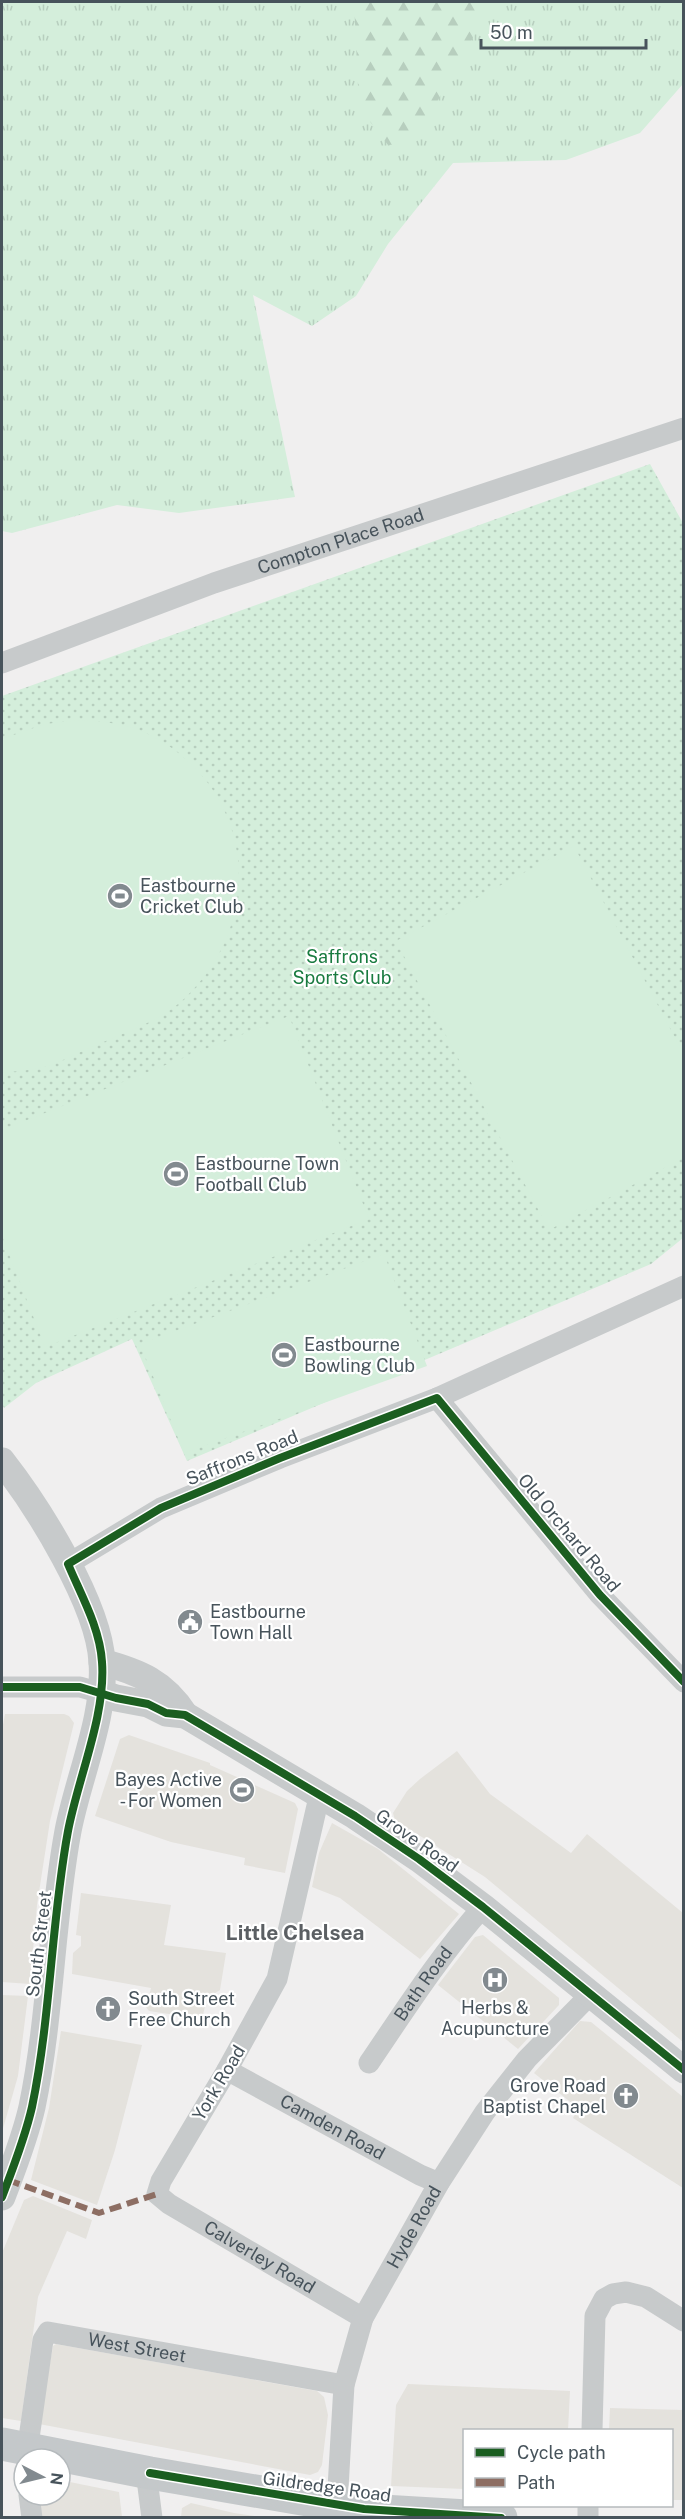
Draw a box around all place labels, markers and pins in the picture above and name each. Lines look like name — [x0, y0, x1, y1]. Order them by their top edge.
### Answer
place label: Eastbourne Cricket Club — [140, 875, 243, 917]
sports icon: Eastbourne Cricket Club — [105, 881, 135, 911]
place label: Eastbourne Town Football Club — [195, 1153, 339, 1195]
sports icon: Eastbourne Town Football Club — [161, 1159, 191, 1189]
place label: Eastbourne Bowling Club — [304, 1334, 415, 1376]
sports icon: Eastbourne Bowling Club — [269, 1340, 299, 1370]
place label: Eastbourne Town Hall — [210, 1601, 306, 1643]
public building icon: Eastbourne Town Hall — [175, 1607, 205, 1637]
place label: Bayes Active - For Women — [115, 1769, 222, 1811]
sports icon: Bayes Active - For Women — [227, 1775, 257, 1805]
hospital icon: Herbs & Acupuncture — [480, 1965, 510, 1995]
place label: South Street Free Church — [128, 1988, 235, 2030]
church icon: South Street Free Church — [93, 1994, 123, 2024]
place label: Herbs & Acupuncture — [441, 1997, 549, 2039]
place label: Grove Road Baptist Chapel — [483, 2075, 606, 2117]
church icon: Grove Road Baptist Chapel — [611, 2081, 641, 2111]

